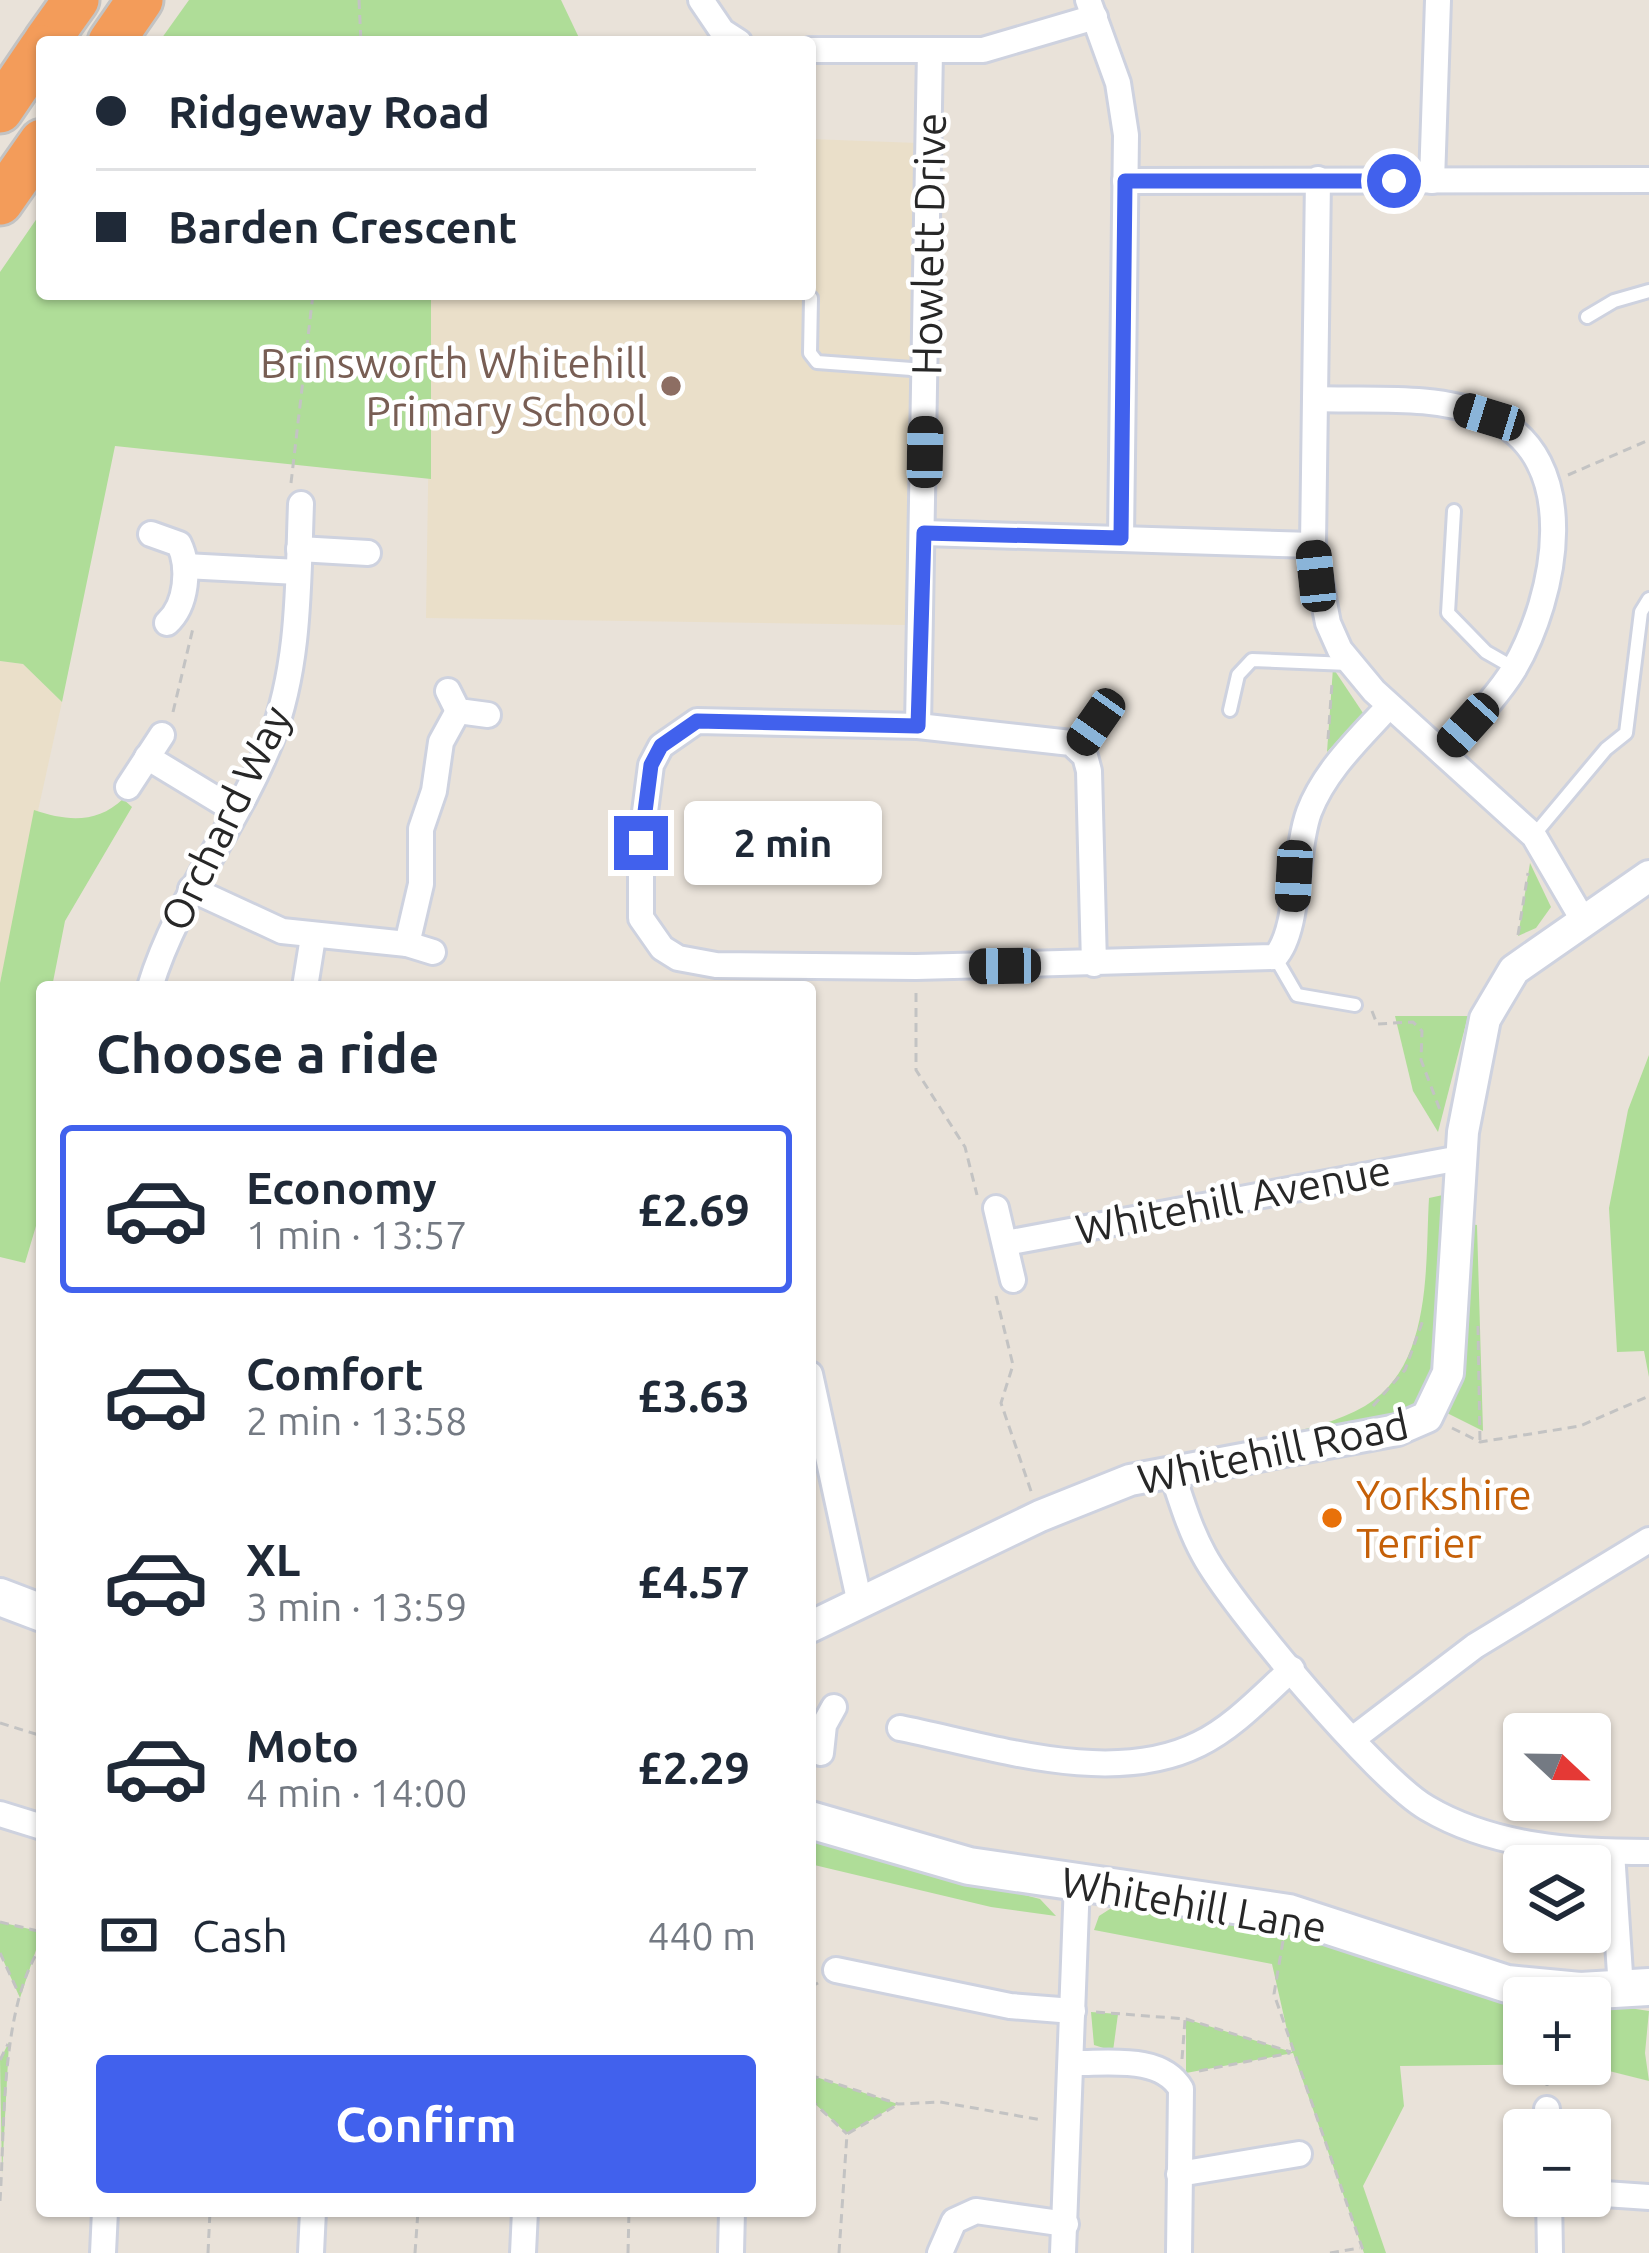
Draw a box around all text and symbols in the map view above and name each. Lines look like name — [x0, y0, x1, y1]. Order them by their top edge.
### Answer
text: Ridgeway Road — [168, 86, 490, 137]
street label: Howlett Drive — [902, 112, 954, 376]
route start — [1367, 154, 1421, 208]
text: Barden Crescent — [168, 201, 517, 252]
place label: Brinsworth Whitehill Primary School — [260, 339, 647, 434]
marker: Brinsworth Whitehill Primary School — [658, 373, 684, 399]
car — [1449, 389, 1529, 445]
car — [906, 416, 944, 488]
car — [1294, 538, 1338, 614]
car — [1061, 682, 1131, 762]
car — [1431, 686, 1505, 764]
street label: Orchard Way — [151, 698, 299, 938]
callout: 2 min — [683, 801, 881, 885]
route end — [614, 816, 668, 870]
text: 2 min — [734, 821, 832, 864]
car — [1274, 839, 1314, 913]
car — [969, 947, 1041, 985]
text: Choose a ride — [96, 1023, 439, 1083]
street label: Whitehill Avenue — [1071, 1145, 1395, 1253]
icon: car — [102, 1155, 210, 1263]
text: Economy — [246, 1162, 437, 1213]
text: £2.69 — [637, 1184, 750, 1235]
text: 1 min · 13:57 — [246, 1213, 467, 1256]
icon: car — [102, 1341, 210, 1449]
text: Comfort — [246, 1348, 423, 1399]
text: £3.63 — [637, 1370, 750, 1421]
text: 2 min · 13:58 — [246, 1399, 467, 1442]
street label: Whitehill Road — [1134, 1399, 1412, 1503]
place label: Yorkshire Terrier — [1356, 1471, 1532, 1566]
marker: Yorkshire Terrier — [1319, 1505, 1345, 1531]
icon: car — [102, 1527, 210, 1635]
text: XL — [246, 1534, 300, 1585]
text: £4.57 — [637, 1556, 750, 1607]
text: 3 min · 13:59 — [246, 1585, 467, 1628]
icon: car — [102, 1713, 210, 1821]
north arrow — [1503, 1713, 1611, 1821]
map controls — [1503, 1713, 1611, 2217]
text: Moto — [246, 1720, 359, 1771]
text: £2.29 — [637, 1742, 750, 1793]
text: 4 min · 14:00 — [246, 1771, 467, 1814]
button: layers — [1503, 1845, 1611, 1953]
street label: Whitehill Lane — [1058, 1858, 1330, 1950]
icon: cash — [96, 1902, 162, 1968]
text: Cash — [192, 1910, 288, 1961]
text: 440 m — [647, 1914, 756, 1957]
button: + — [1503, 1977, 1611, 2085]
button: Confirm — [96, 2055, 756, 2193]
button: − — [1503, 2109, 1611, 2217]

